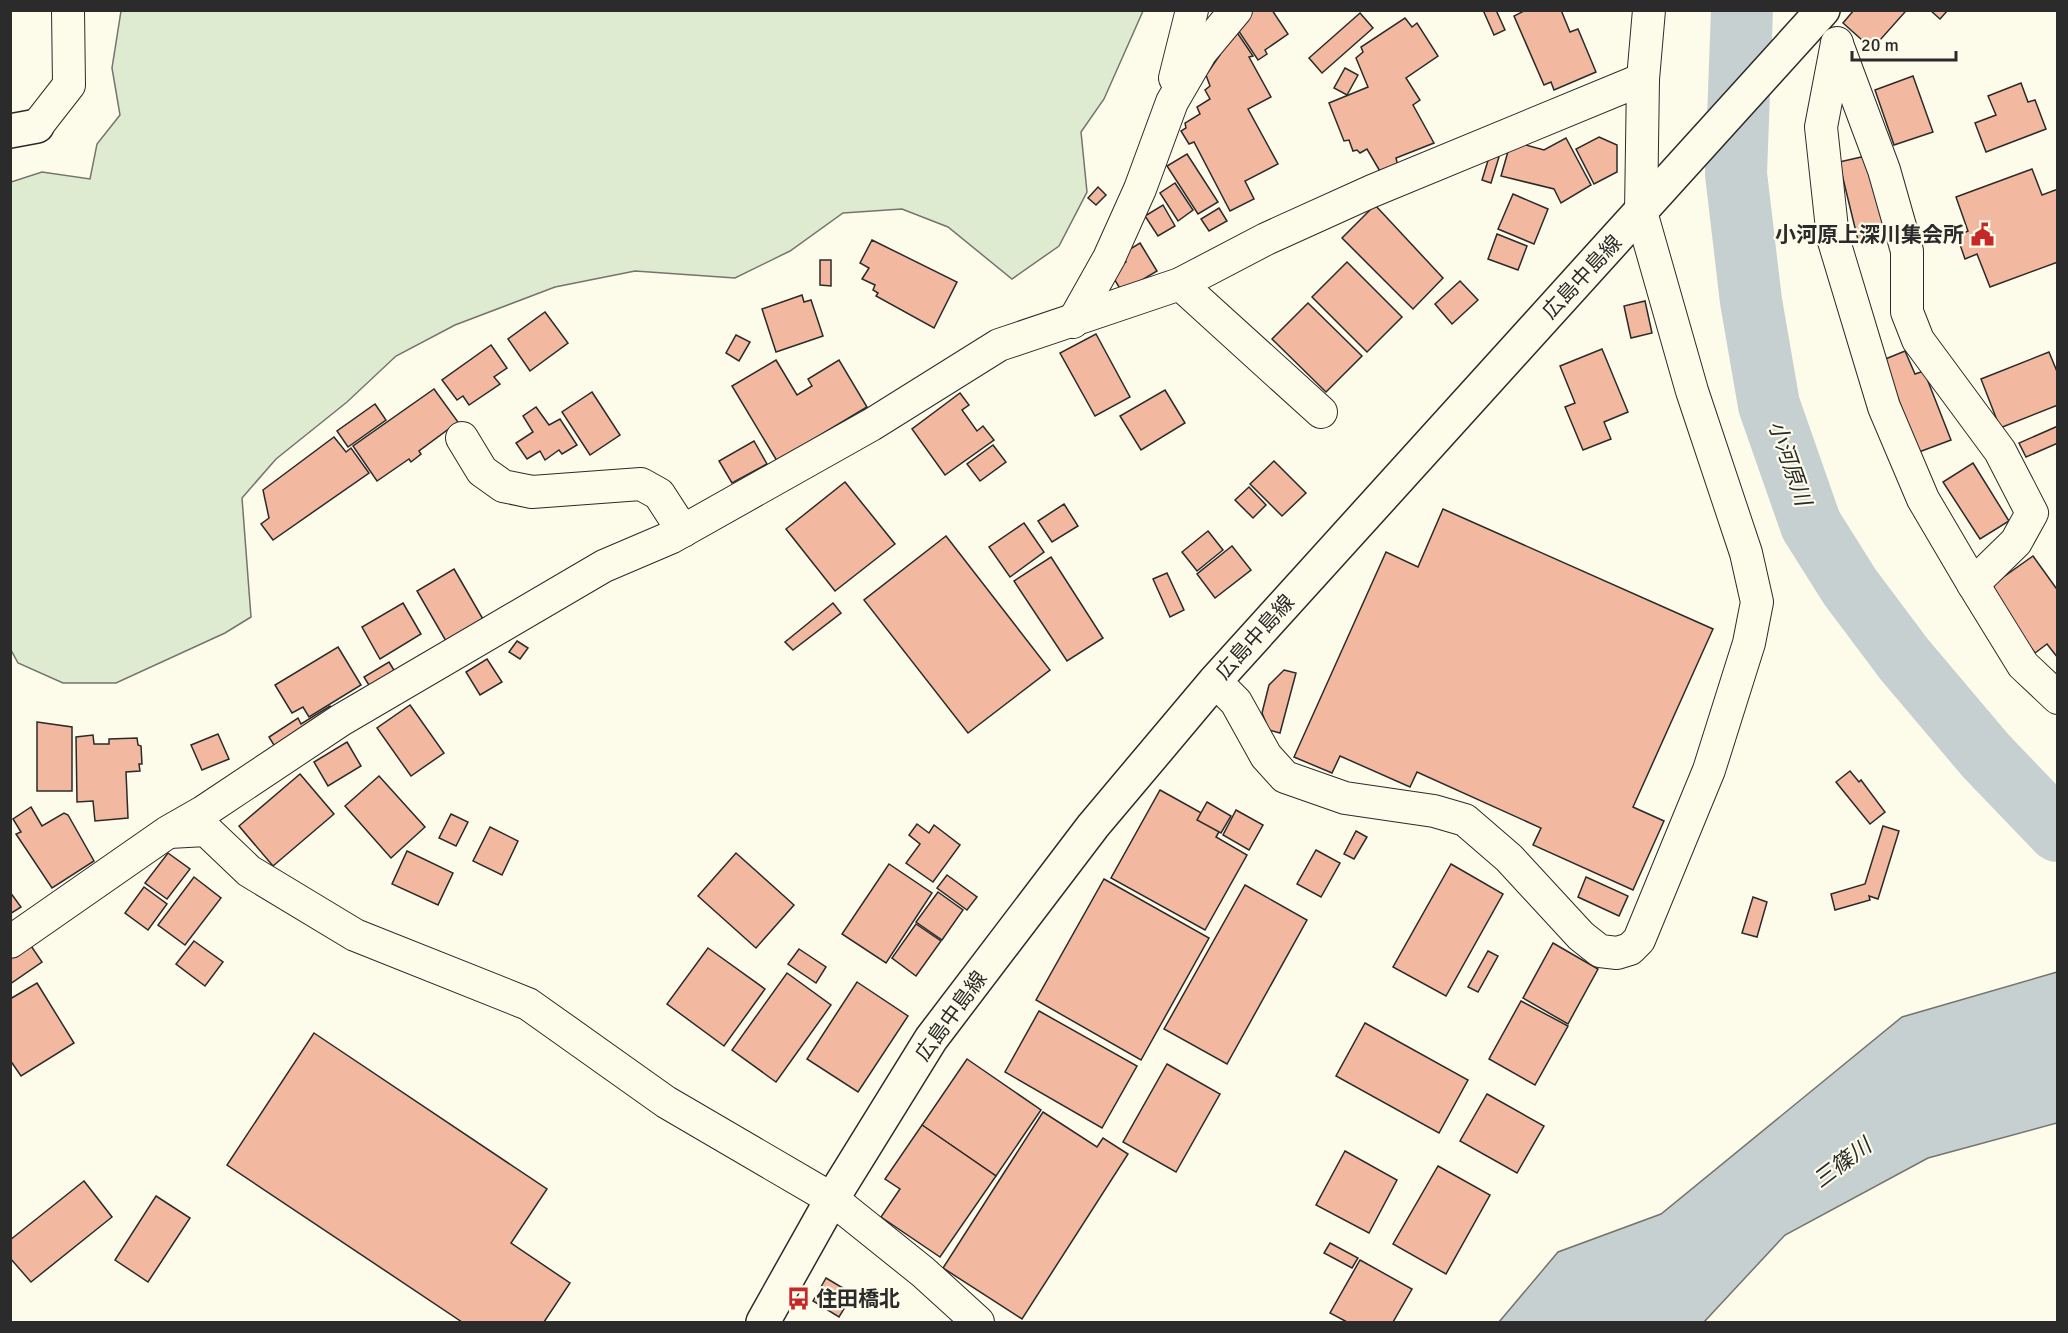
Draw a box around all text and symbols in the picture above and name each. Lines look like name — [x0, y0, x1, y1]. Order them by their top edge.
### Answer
scale bar — [1852, 24, 1956, 62]
text: 20 m — [1861, 34, 1899, 56]
place label: 小河原上深川集会所 — [1775, 222, 1964, 248]
public building icon: 小河原上深川集会所 — [1969, 222, 1995, 248]
street label: 広島中島線 — [1537, 230, 1627, 324]
water label: 小河原川 — [1763, 417, 1818, 511]
street label: 広島中島線 — [1210, 589, 1300, 685]
street label: 広島中島線 — [910, 966, 992, 1066]
water label: 三篠川 — [1808, 1131, 1878, 1194]
bus stop icon: 住田橋北 — [785, 1286, 811, 1312]
place label: 住田橋北 — [816, 1286, 900, 1312]

